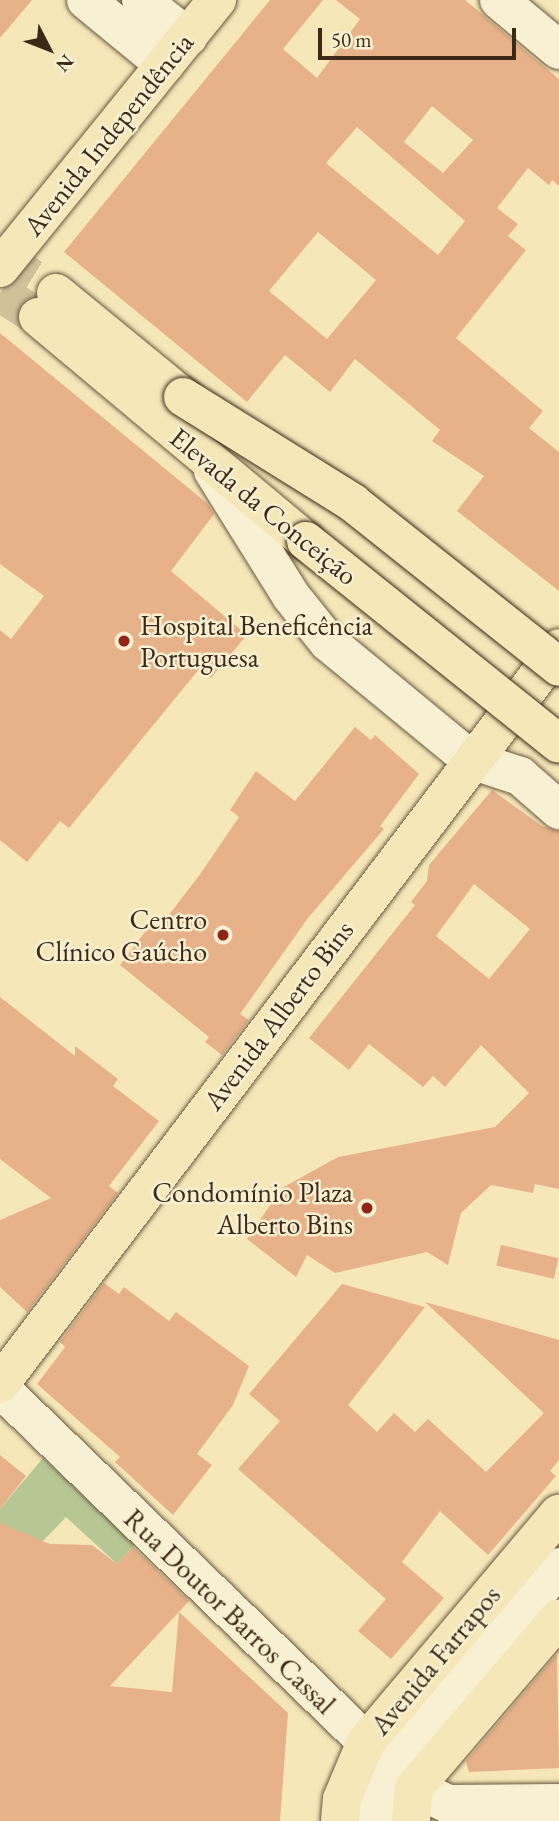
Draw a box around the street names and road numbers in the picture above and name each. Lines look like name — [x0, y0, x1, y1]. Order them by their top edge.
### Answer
street label: Avenida Independência — [16, 26, 200, 242]
street label: Elevada da Conceição — [163, 420, 365, 592]
street label: Avenida Alberto Bins — [196, 914, 360, 1116]
street label: Rua Doutor Barros Cassal — [117, 1501, 343, 1721]
street label: Avenida Farrapos — [363, 1579, 507, 1741]

